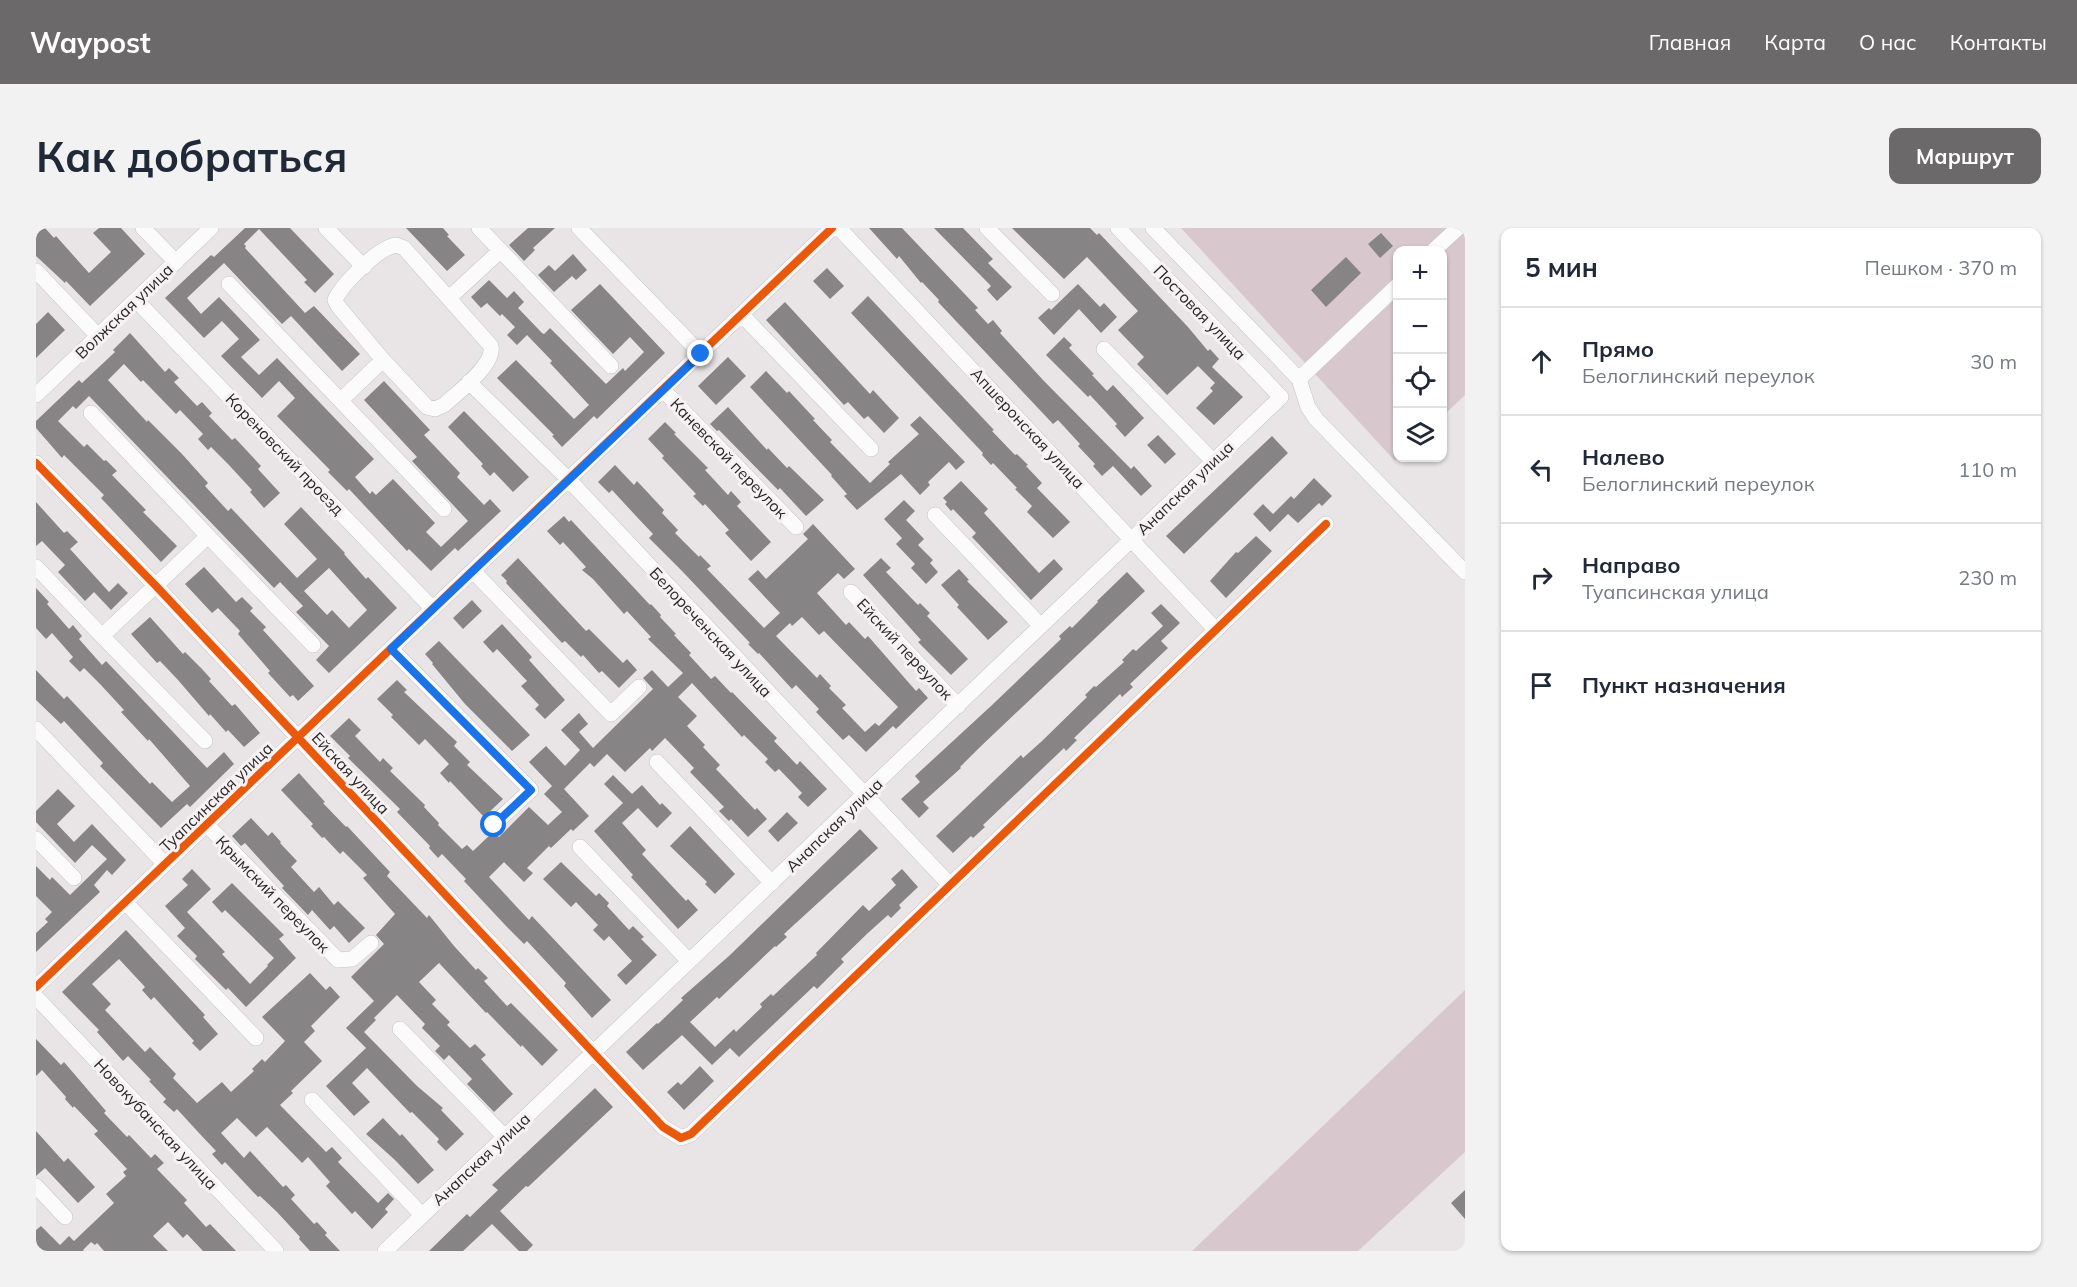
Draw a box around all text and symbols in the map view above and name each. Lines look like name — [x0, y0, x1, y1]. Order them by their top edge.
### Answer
text: Waypost — [30, 25, 151, 60]
text: Главная — [1649, 29, 1731, 55]
text: Карта — [1764, 29, 1826, 55]
text: О нас — [1859, 29, 1917, 55]
text: Контакты — [1950, 29, 2047, 55]
button: Маршрут — [1889, 128, 2041, 184]
text: Как добраться — [36, 130, 348, 183]
map controls — [1393, 246, 1447, 462]
button: + — [1393, 246, 1447, 300]
text: 5 мин — [1525, 251, 1598, 284]
text: Пешком · 370 m — [1865, 255, 2017, 280]
street label: Волжская улица — [71, 259, 177, 363]
street label: Постовая улица — [1150, 260, 1250, 364]
button: − — [1393, 300, 1447, 354]
text: Прямо — [1582, 335, 1654, 363]
route end — [687, 340, 713, 366]
icon: ahead — [1525, 345, 1558, 378]
text: 30 m — [1970, 349, 2017, 374]
button: locate — [1393, 354, 1447, 408]
street label: Апшеронская улица — [967, 363, 1089, 493]
text: Белоглинский переулок — [1582, 363, 1814, 388]
street label: Кореновский проезд — [222, 389, 348, 519]
street label: Каневской переулок — [666, 394, 792, 523]
button: layers — [1393, 408, 1447, 462]
street label: Анапская улица — [1133, 437, 1237, 539]
text: Налево — [1582, 443, 1665, 471]
icon: left — [1525, 453, 1558, 486]
text: 110 m — [1958, 457, 2017, 482]
text: Белоглинский переулок — [1582, 471, 1814, 496]
text: Направо — [1582, 551, 1680, 579]
icon: right — [1525, 561, 1558, 594]
street label: Белореченская улица — [646, 563, 776, 701]
text: 230 m — [1958, 565, 2017, 590]
text: Туапсинская улица — [1582, 579, 1769, 604]
street label: Ейский переулок — [853, 594, 957, 704]
icon: arrive — [1525, 669, 1558, 702]
text: Пункт назначения — [1582, 671, 1786, 699]
street label: Ейская улица — [308, 728, 394, 818]
street label: Туапсинская улица — [155, 738, 277, 856]
street label: Анапская улица — [782, 774, 886, 876]
route start — [480, 811, 506, 837]
street label: Крымский переулок — [212, 831, 334, 957]
street label: Новокубанская улица — [90, 1054, 222, 1194]
street label: Анапская улица — [428, 1109, 534, 1209]

